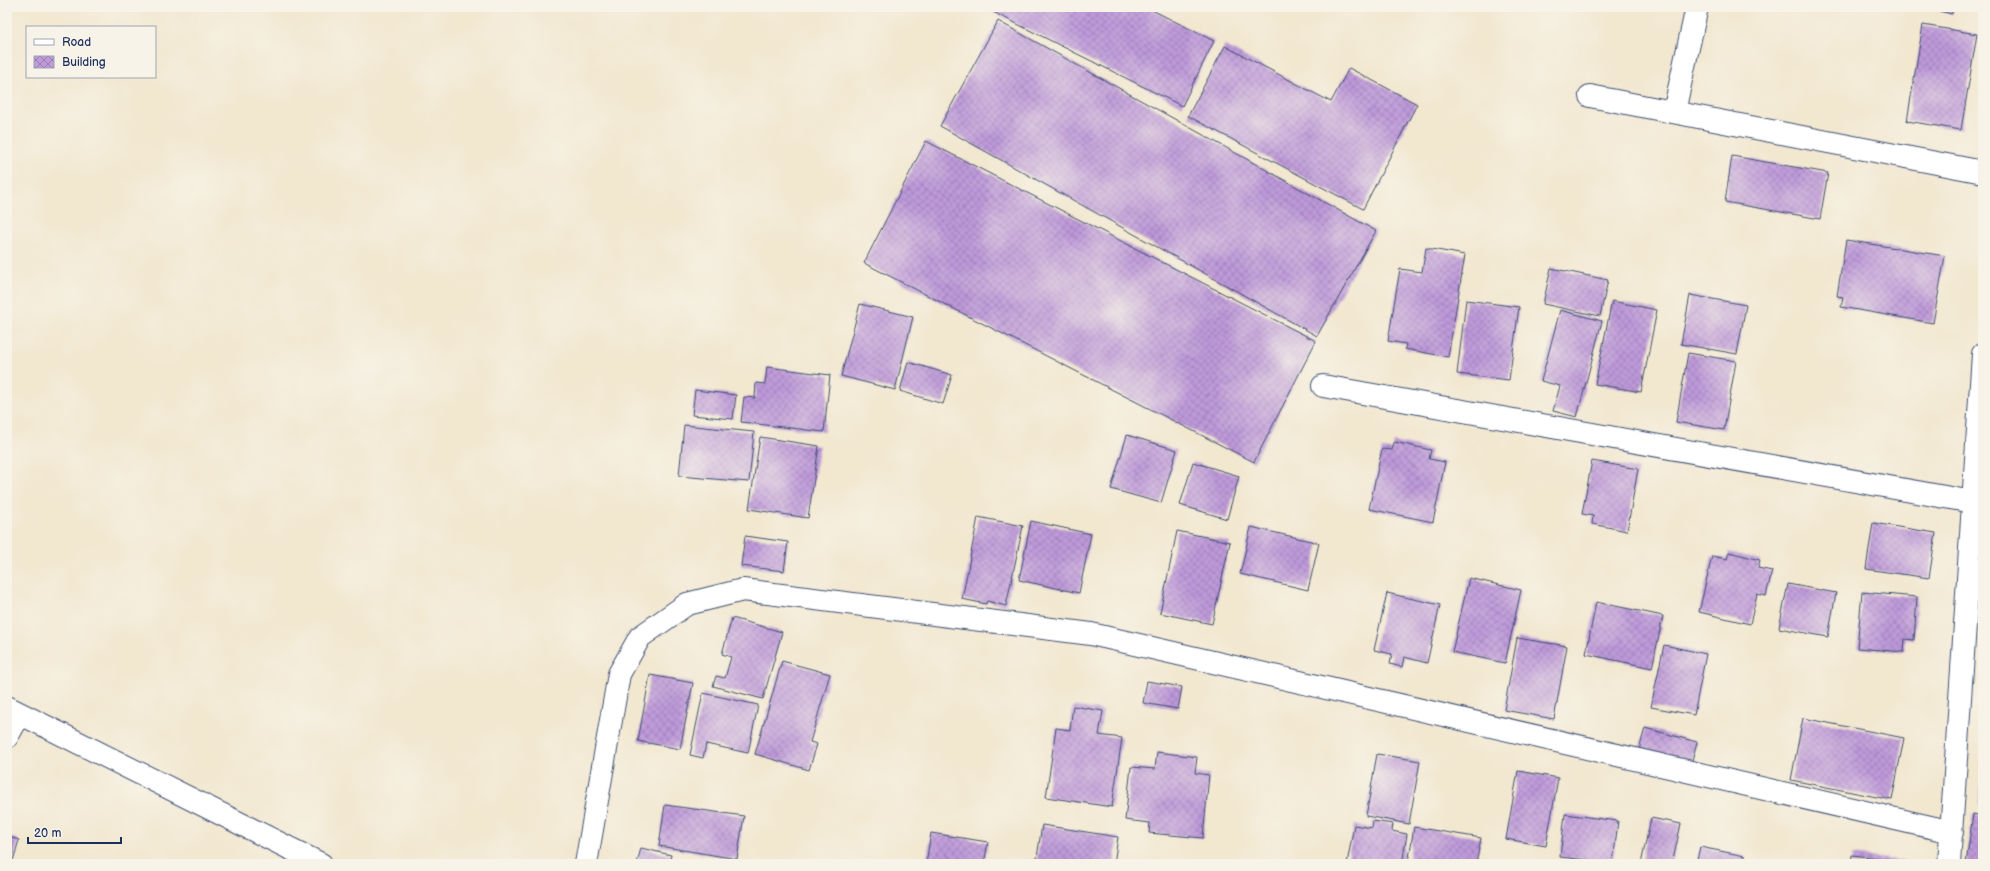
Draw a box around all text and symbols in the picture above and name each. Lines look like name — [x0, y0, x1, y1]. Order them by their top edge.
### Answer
legend — [26, 26, 156, 78]
text: Road — [62, 35, 91, 50]
text: Building — [62, 55, 106, 70]
scale bar — [28, 819, 121, 845]
text: 20 m — [34, 826, 61, 841]

